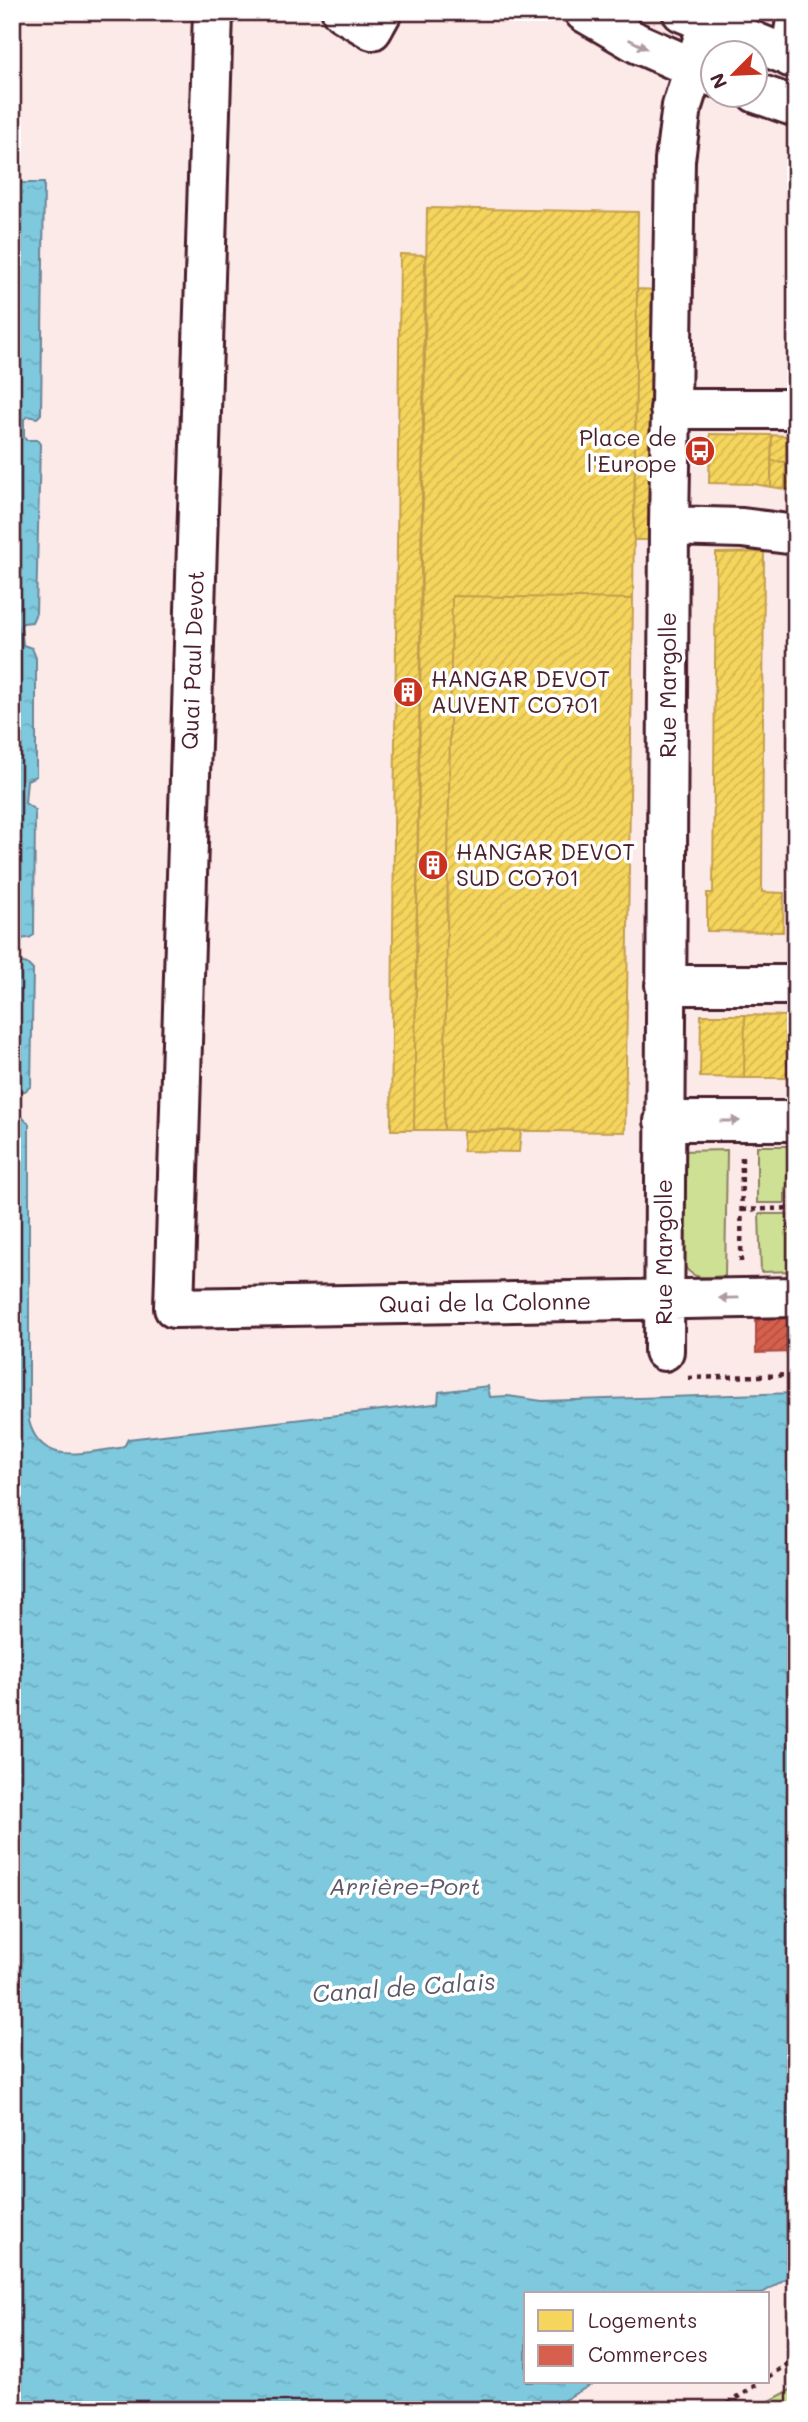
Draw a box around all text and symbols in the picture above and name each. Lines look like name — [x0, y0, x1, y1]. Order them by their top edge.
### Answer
one-way arrow — [628, 38, 648, 49]
north arrow — [700, 38, 770, 108]
text: N — [704, 69, 732, 93]
place label: Place de l'Europe — [579, 422, 677, 478]
bus stop icon: Place de l'Europe — [683, 434, 717, 468]
street label: Quai Paul Devot — [174, 570, 210, 750]
street label: Rue Margolle — [652, 612, 682, 758]
place label: HANGAR DEVOT AUVENT CO701 — [431, 663, 610, 719]
building icon: HANGAR DEVOT AUVENT CO701 — [391, 675, 425, 709]
place label: HANGAR DEVOT SUD CO701 — [456, 836, 635, 892]
building icon: HANGAR DEVOT SUD CO701 — [416, 848, 450, 882]
one-way arrow — [719, 1115, 741, 1127]
street label: Rue Margolle — [648, 1179, 678, 1325]
street label: Quai de la Colonne — [379, 1285, 591, 1319]
one-way arrow — [718, 1293, 740, 1304]
water label: Arrière-Port — [329, 1870, 481, 1901]
water label: Canal de Calais — [311, 1965, 497, 2008]
legend — [524, 2292, 770, 2384]
text: Logements — [588, 2306, 698, 2333]
text: Commerces — [588, 2340, 708, 2367]

